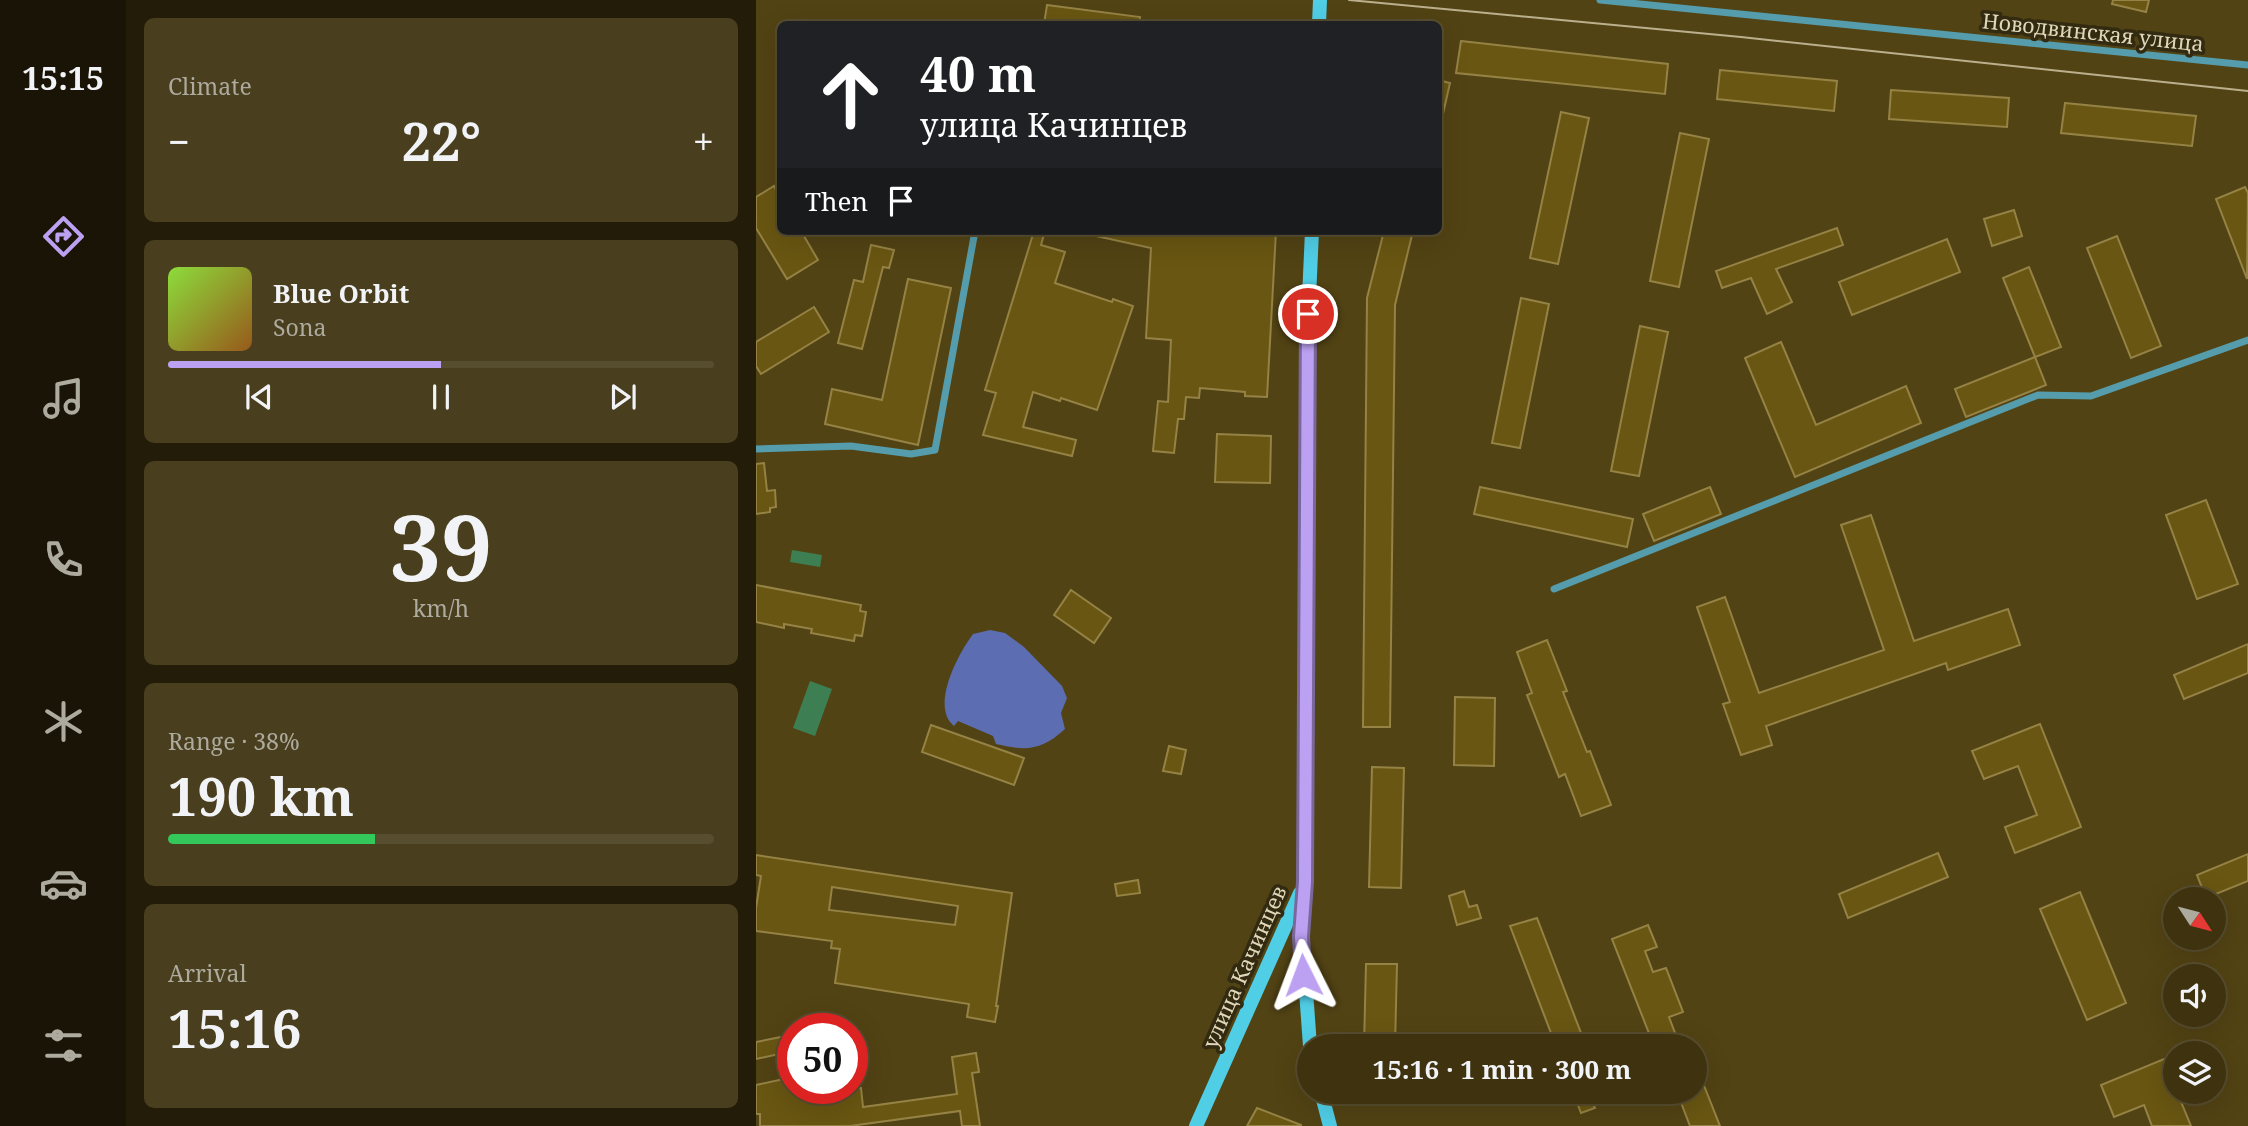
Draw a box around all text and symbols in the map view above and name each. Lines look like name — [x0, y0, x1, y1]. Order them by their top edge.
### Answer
street label: Новодвинская улица — [1981, 6, 2205, 58]
text: 40 m — [920, 40, 1036, 106]
icon: ahead — [805, 49, 896, 140]
text: 15:15 — [22, 56, 104, 99]
text: Climate — [168, 70, 252, 102]
text: улица Качинцев — [920, 103, 1187, 146]
text: 22° — [402, 105, 481, 176]
text: − — [168, 115, 190, 167]
text: + — [693, 115, 714, 167]
icon: arrive — [882, 182, 920, 220]
text: Then — [805, 183, 868, 219]
icon: directions — [39, 212, 88, 261]
text: Blue Orbit — [273, 275, 409, 311]
pin — [1278, 284, 1338, 344]
icon: arrive — [1289, 295, 1327, 333]
text: Sona — [273, 311, 327, 343]
icon: music — [39, 374, 88, 423]
icon: previous — [240, 378, 278, 416]
icon: pause — [422, 378, 460, 416]
icon: next — [604, 378, 642, 416]
text: 39 — [390, 484, 492, 608]
icon: phone — [39, 535, 88, 584]
text: km/h — [413, 592, 469, 624]
icon: climate — [39, 697, 88, 746]
text: Range · 38% — [168, 725, 300, 757]
text: 190 km — [168, 760, 354, 831]
icon: car — [39, 859, 88, 908]
street label: улица Качинцев — [1196, 881, 1292, 1053]
north arrow — [2163, 887, 2226, 950]
map controls — [2163, 887, 2226, 1104]
position arrow — [1266, 938, 1340, 1012]
text: Arrival — [168, 957, 247, 989]
button: sound — [2163, 964, 2226, 1027]
text: 15:16 — [168, 992, 301, 1063]
speed limit sign: 50 — [777, 1013, 868, 1104]
icon: filters — [39, 1021, 88, 1070]
button: layers — [2163, 1041, 2226, 1104]
text: 15:16 · 1 min · 300 m — [1372, 1051, 1632, 1087]

